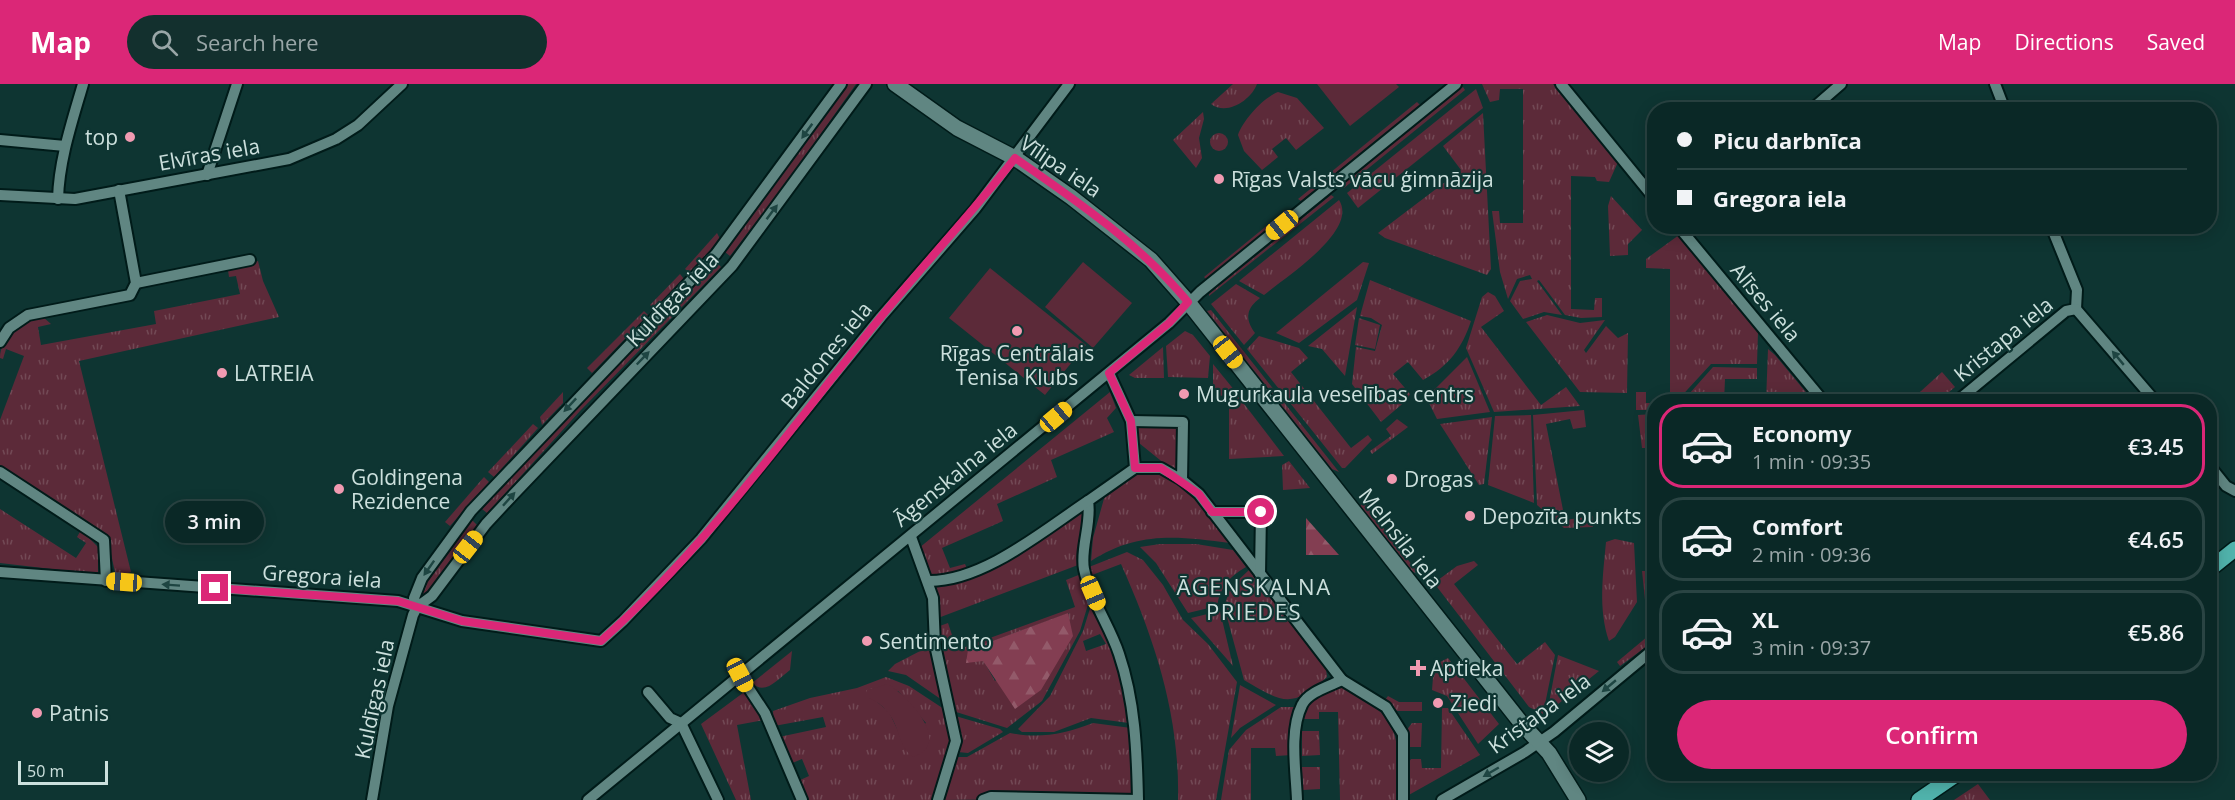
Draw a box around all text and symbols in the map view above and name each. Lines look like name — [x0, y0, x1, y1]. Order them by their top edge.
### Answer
search box — [127, 15, 547, 69]
text: Map — [30, 23, 91, 61]
icon: search — [148, 26, 181, 59]
text: Search here — [196, 27, 319, 57]
text: Map — [1938, 28, 1981, 56]
text: Directions — [2014, 28, 2114, 56]
text: Saved — [2147, 28, 2205, 56]
place label: top — [85, 123, 118, 151]
one-way arrow — [801, 124, 813, 139]
text: Picu darbnīca — [1713, 125, 1862, 155]
street label: Vīlipa iela — [1015, 129, 1107, 203]
marker: top — [123, 130, 137, 144]
street label: Elvīras iela — [156, 131, 262, 177]
place label: Rīgas Valsts vācu ģimnāzija — [1231, 165, 1494, 193]
marker: Rīgas Valsts vācu ģimnāzija — [1212, 172, 1226, 186]
text: Gregora iela — [1713, 183, 1847, 213]
one-way arrow — [766, 205, 778, 220]
car — [1262, 207, 1302, 243]
street label: Kuldīgas iela — [620, 245, 724, 353]
street label: Alīses iela — [1725, 257, 1807, 347]
street label: Kristapa iela — [1948, 290, 2058, 388]
street label: Baldones iela — [774, 296, 878, 414]
marker: Rīgas Centrālais Tenisa Klubs — [1010, 324, 1024, 338]
car — [1210, 332, 1246, 372]
place label: Rīgas Centrālais Tenisa Klubs — [940, 339, 1094, 391]
one-way arrow — [636, 350, 650, 365]
one-way arrow — [2111, 350, 2124, 366]
place label: LATREIA — [234, 359, 314, 387]
marker: LATREIA — [215, 366, 229, 380]
place label: Mugurkaula veselības centrs — [1196, 380, 1474, 408]
marker: Mugurkaula veselības centrs — [1177, 387, 1191, 401]
one-way arrow — [563, 398, 577, 412]
car — [1036, 399, 1076, 435]
street label: Āgenskalna iela — [887, 415, 1023, 533]
text: Economy — [1752, 418, 1851, 448]
icon: car — [1680, 419, 1734, 473]
text: €3.45 — [2128, 431, 2184, 461]
text: 1 min · 09:35 — [1752, 448, 1871, 475]
place label: Goldingena Rezidence — [351, 463, 463, 515]
place label: Drogas — [1404, 465, 1474, 493]
marker: Drogas — [1385, 472, 1399, 486]
marker: Goldingena Rezidence — [332, 482, 346, 496]
street label: Melnsila iela — [1353, 482, 1449, 594]
one-way arrow — [502, 492, 515, 507]
route start — [1247, 498, 1274, 525]
callout: 3 min — [166, 501, 264, 543]
place label: Depozīta punkts — [1482, 502, 1641, 530]
text: 3 min — [188, 508, 242, 535]
marker: Depozīta punkts — [1463, 509, 1477, 523]
text: Comfort — [1752, 511, 1843, 541]
icon: car — [1680, 512, 1734, 566]
text: €4.65 — [2128, 524, 2184, 554]
car — [450, 527, 486, 567]
text: 2 min · 09:36 — [1752, 541, 1871, 568]
street label: Gregora iela — [261, 558, 383, 594]
one-way arrow — [423, 560, 435, 576]
district label: ĀGENSKALNA PRIEDES — [1176, 571, 1332, 626]
car — [105, 572, 143, 592]
car — [1078, 573, 1108, 613]
route end — [201, 574, 228, 601]
one-way arrow — [162, 580, 181, 590]
text: XL — [1752, 604, 1779, 634]
icon: car — [1680, 605, 1734, 659]
text: €5.86 — [2128, 617, 2184, 647]
place label: Sentimento — [879, 627, 992, 655]
marker: Sentimento — [860, 634, 874, 648]
text: 3 min · 09:37 — [1752, 634, 1871, 661]
street label: Kuldīgas iela — [348, 637, 400, 761]
place label: Aptieka — [1430, 654, 1503, 682]
car — [724, 655, 756, 695]
marker: Aptieka — [1411, 661, 1425, 675]
street label: Kristapa iela — [1482, 666, 1596, 760]
one-way arrow — [1602, 679, 1617, 692]
place label: Ziedi — [1450, 689, 1497, 717]
marker: Ziedi — [1431, 696, 1445, 710]
place label: Patnis — [49, 699, 109, 727]
button: Confirm — [1677, 700, 2187, 769]
marker: Patnis — [30, 706, 44, 720]
map controls — [1569, 722, 1629, 782]
button: layers — [1569, 722, 1629, 782]
scale bar — [18, 758, 108, 786]
text: 50 m — [27, 760, 64, 782]
one-way arrow — [1483, 766, 1499, 777]

